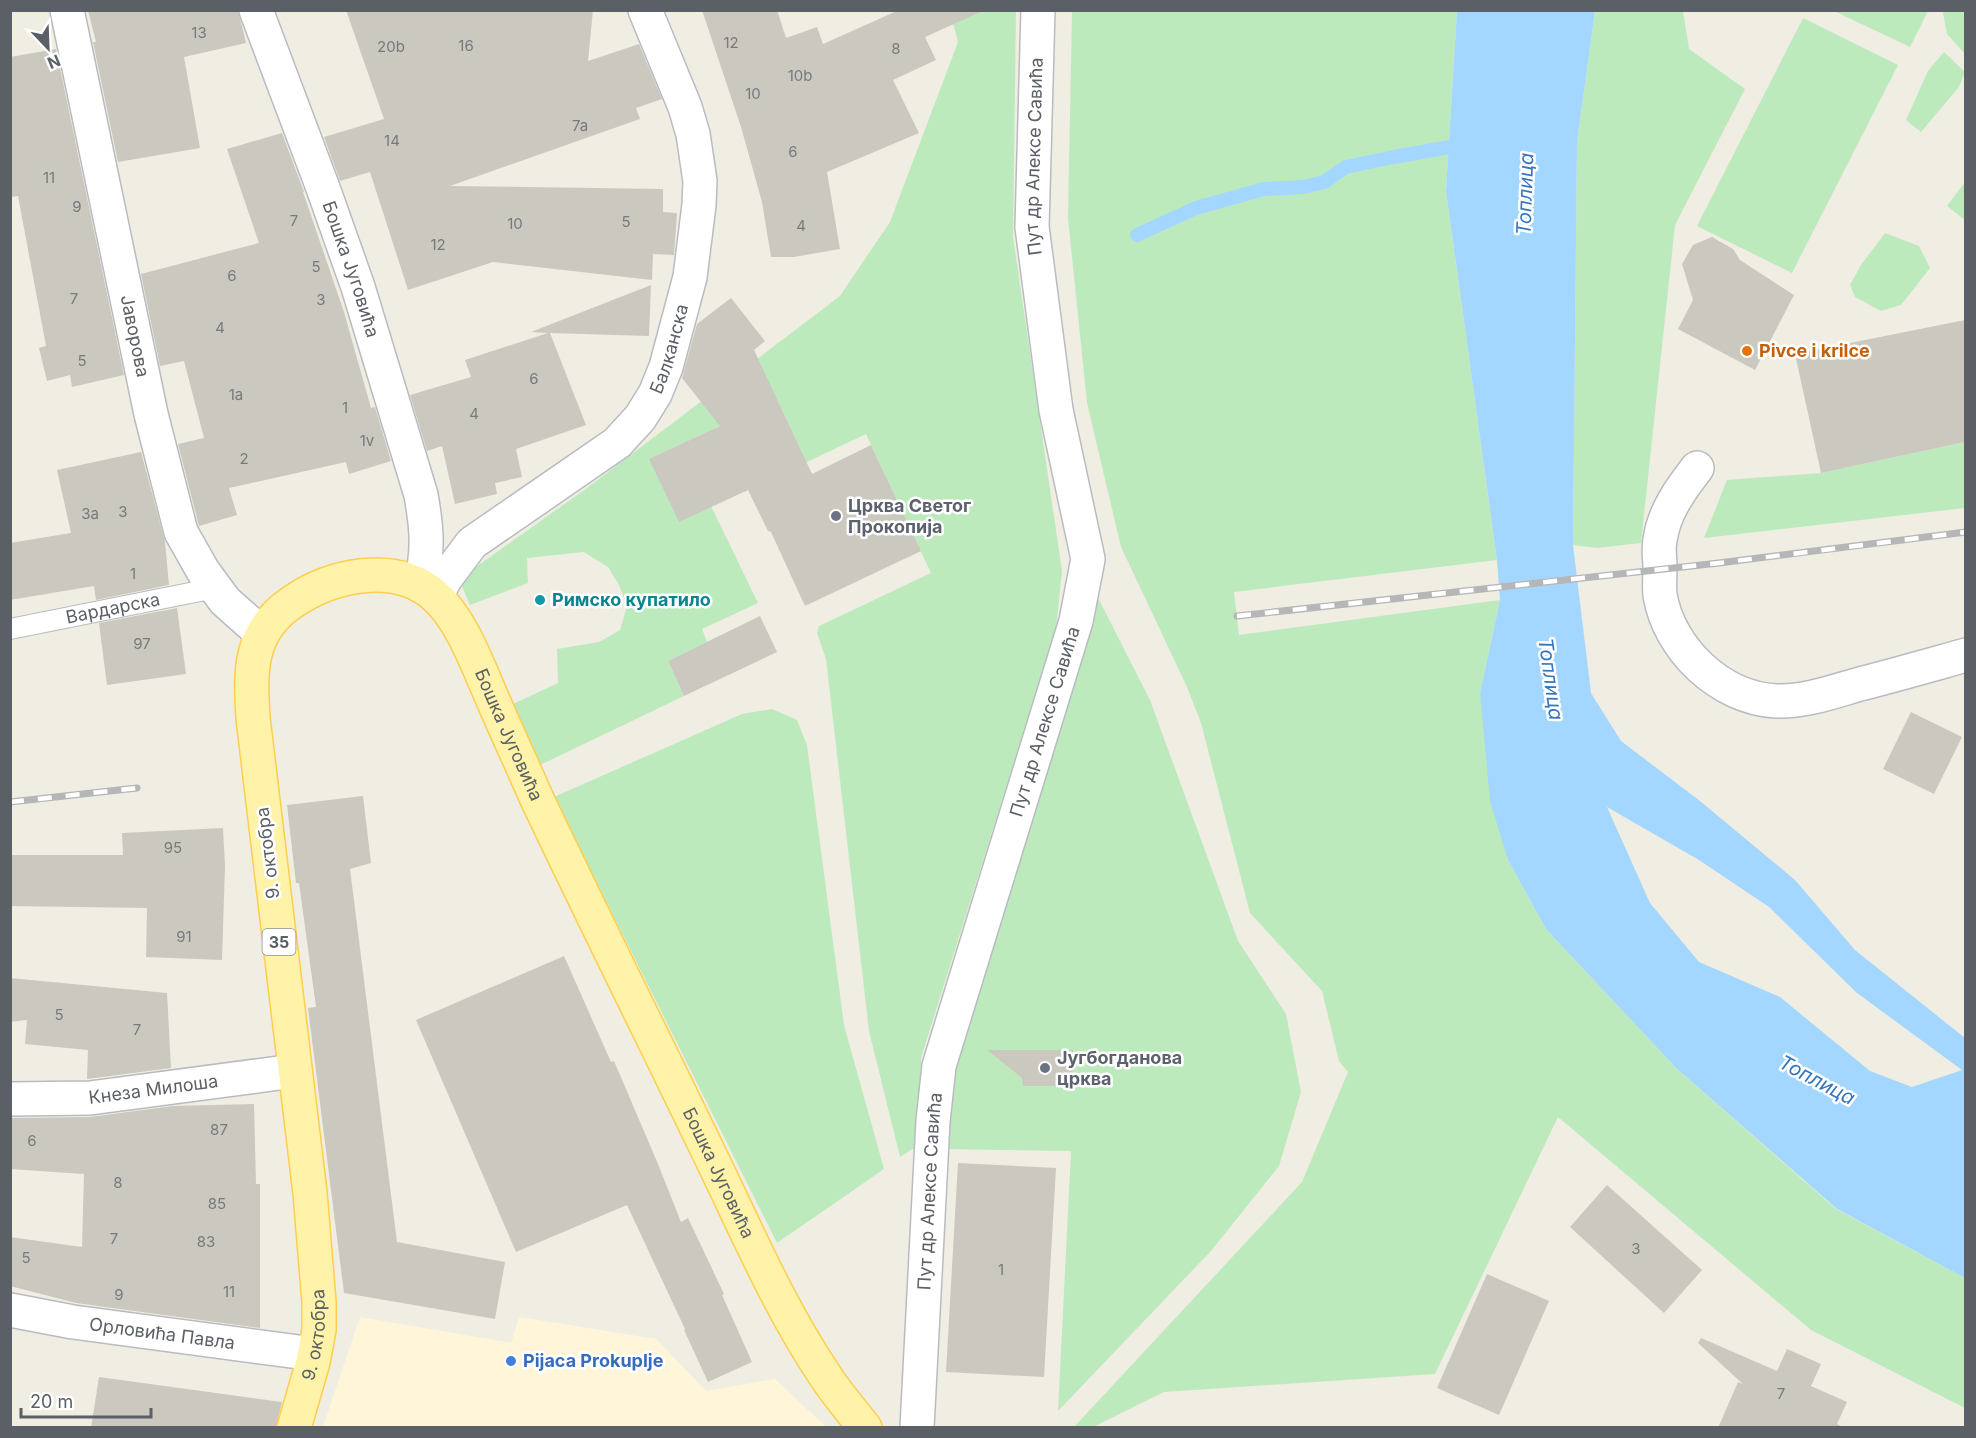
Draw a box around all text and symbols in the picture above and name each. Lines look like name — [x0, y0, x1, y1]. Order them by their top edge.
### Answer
north arrow — [18, 18, 78, 78]
house number: 13 — [191, 23, 207, 42]
house number: 12 — [723, 33, 739, 52]
house number: 16 — [458, 36, 474, 55]
house number: 20b — [377, 37, 405, 56]
house number: 8 — [891, 39, 901, 58]
text: N — [44, 50, 63, 73]
street label: Пут др Алексе Савића — [1021, 57, 1047, 257]
house number: 10b — [788, 66, 812, 85]
house number: 10 — [745, 84, 761, 103]
house number: 7a — [572, 116, 588, 135]
house number: 14 — [384, 131, 400, 150]
house number: 6 — [788, 142, 798, 161]
water label: Топлица — [1512, 152, 1538, 236]
house number: 11 — [43, 168, 55, 187]
house number: 9 — [72, 197, 82, 216]
street label: Бошка Југовића — [318, 198, 384, 340]
house number: 7 — [290, 211, 298, 230]
house number: 5 — [621, 212, 631, 231]
house number: 10 — [507, 214, 523, 233]
house number: 4 — [796, 216, 806, 235]
house number: 12 — [430, 235, 446, 254]
house number: 5 — [311, 257, 321, 276]
house number: 6 — [227, 266, 237, 285]
house number: 7 — [70, 289, 78, 308]
house number: 3 — [316, 290, 326, 309]
street label: Јаворова — [117, 293, 154, 379]
street label: Балканска — [645, 302, 692, 397]
house number: 4 — [215, 318, 225, 337]
place label: Pivce i krilce — [1759, 340, 1870, 361]
marker: Pivce i krilce — [1740, 344, 1754, 358]
house number: 5 — [77, 351, 87, 370]
house number: 6 — [529, 369, 539, 388]
house number: 1a — [229, 385, 243, 404]
house number: 1 — [342, 398, 348, 417]
house number: 4 — [469, 404, 479, 423]
house number: 1v — [360, 431, 375, 450]
house number: 2 — [239, 449, 249, 468]
place label: Црква Светог Прокопија — [848, 495, 971, 537]
house number: 3 — [118, 502, 128, 521]
house number: 3a — [81, 504, 99, 523]
marker: Црква Светог Прокопија — [829, 509, 843, 523]
house number: 1 — [130, 564, 136, 583]
street label: Вардарска — [64, 588, 162, 628]
place label: Римско купатило — [552, 589, 711, 610]
marker: Римско купатило — [533, 593, 547, 607]
street label: Пут др Алексе Савића — [1005, 624, 1084, 819]
house number: 97 — [133, 634, 151, 653]
water label: Топлица — [1533, 636, 1569, 722]
street label: Бошка Југовића — [471, 665, 547, 804]
street label: 9. октобра — [251, 806, 284, 900]
house number: 95 — [164, 838, 182, 857]
house number: 91 — [176, 927, 192, 946]
road number: 35 — [262, 929, 296, 955]
house number: 5 — [54, 1005, 64, 1024]
house number: 7 — [133, 1020, 141, 1039]
place label: Југбогданова црква — [1057, 1047, 1182, 1089]
water label: Топлица — [1775, 1050, 1859, 1110]
marker: Југбогданова црква — [1038, 1061, 1052, 1075]
street label: Кнеза Милоша — [87, 1070, 219, 1108]
street label: Пут др Алексе Савића — [913, 1091, 946, 1291]
street label: Бошка Југовића — [679, 1104, 759, 1242]
house number: 87 — [210, 1120, 228, 1139]
house number: 6 — [27, 1131, 37, 1150]
house number: 8 — [113, 1173, 123, 1192]
house number: 85 — [208, 1194, 226, 1213]
house number: 7 — [110, 1229, 118, 1248]
house number: 83 — [197, 1232, 215, 1251]
house number: 3 — [1631, 1239, 1641, 1258]
house number: 5 — [21, 1248, 31, 1267]
house number: 1 — [998, 1260, 1004, 1279]
house number: 11 — [223, 1282, 235, 1301]
house number: 9 — [114, 1285, 124, 1304]
street label: 9. октобра — [297, 1288, 329, 1383]
street label: Орловића Павла — [88, 1313, 236, 1353]
place label: Pijaca Prokuplje — [523, 1350, 664, 1371]
marker: Pijaca Prokuplje — [504, 1354, 518, 1368]
scale bar — [21, 1381, 152, 1419]
house number: 7 — [1777, 1384, 1785, 1403]
text: 20 m — [30, 1391, 73, 1412]

